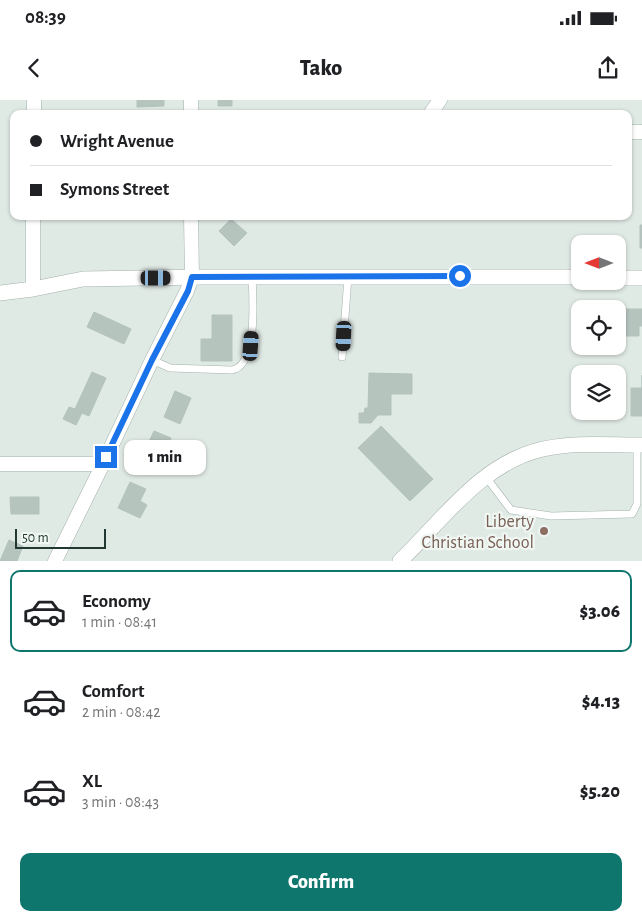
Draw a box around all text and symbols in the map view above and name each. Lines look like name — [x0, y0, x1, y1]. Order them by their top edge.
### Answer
text: 08:39 — [25, 8, 66, 27]
icon: back — [20, 54, 48, 82]
icon: share — [594, 54, 622, 82]
text: Tako — [300, 57, 342, 79]
text: Wright Avenue — [60, 132, 174, 151]
text: Symons Street — [60, 180, 169, 199]
north arrow — [571, 235, 626, 290]
map controls — [571, 235, 626, 420]
route start — [449, 265, 471, 287]
car — [141, 271, 171, 286]
button: locate — [571, 300, 626, 355]
car — [335, 321, 352, 351]
car — [242, 331, 259, 361]
button: layers — [571, 365, 626, 420]
callout: 1 min — [124, 440, 206, 474]
route end — [95, 446, 117, 468]
text: 1 min — [148, 449, 182, 465]
place label: Liberty Christian School — [422, 513, 534, 552]
marker: Liberty Christian School — [538, 525, 550, 537]
scale bar — [15, 526, 106, 549]
text: 50 m — [22, 531, 49, 545]
icon: car — [22, 589, 67, 634]
text: Economy — [82, 592, 151, 611]
text: $3.06 — [579, 602, 620, 621]
text: 1 min · 08:41 — [82, 614, 157, 630]
icon: car — [22, 679, 67, 724]
text: Comfort — [82, 682, 144, 701]
text: $4.13 — [582, 692, 620, 711]
text: 2 min · 08:42 — [82, 704, 160, 720]
icon: car — [22, 769, 67, 814]
text: XL — [82, 772, 102, 791]
text: $5.20 — [580, 782, 620, 801]
text: 3 min · 08:43 — [82, 794, 159, 810]
button: Confirm — [20, 853, 622, 911]

